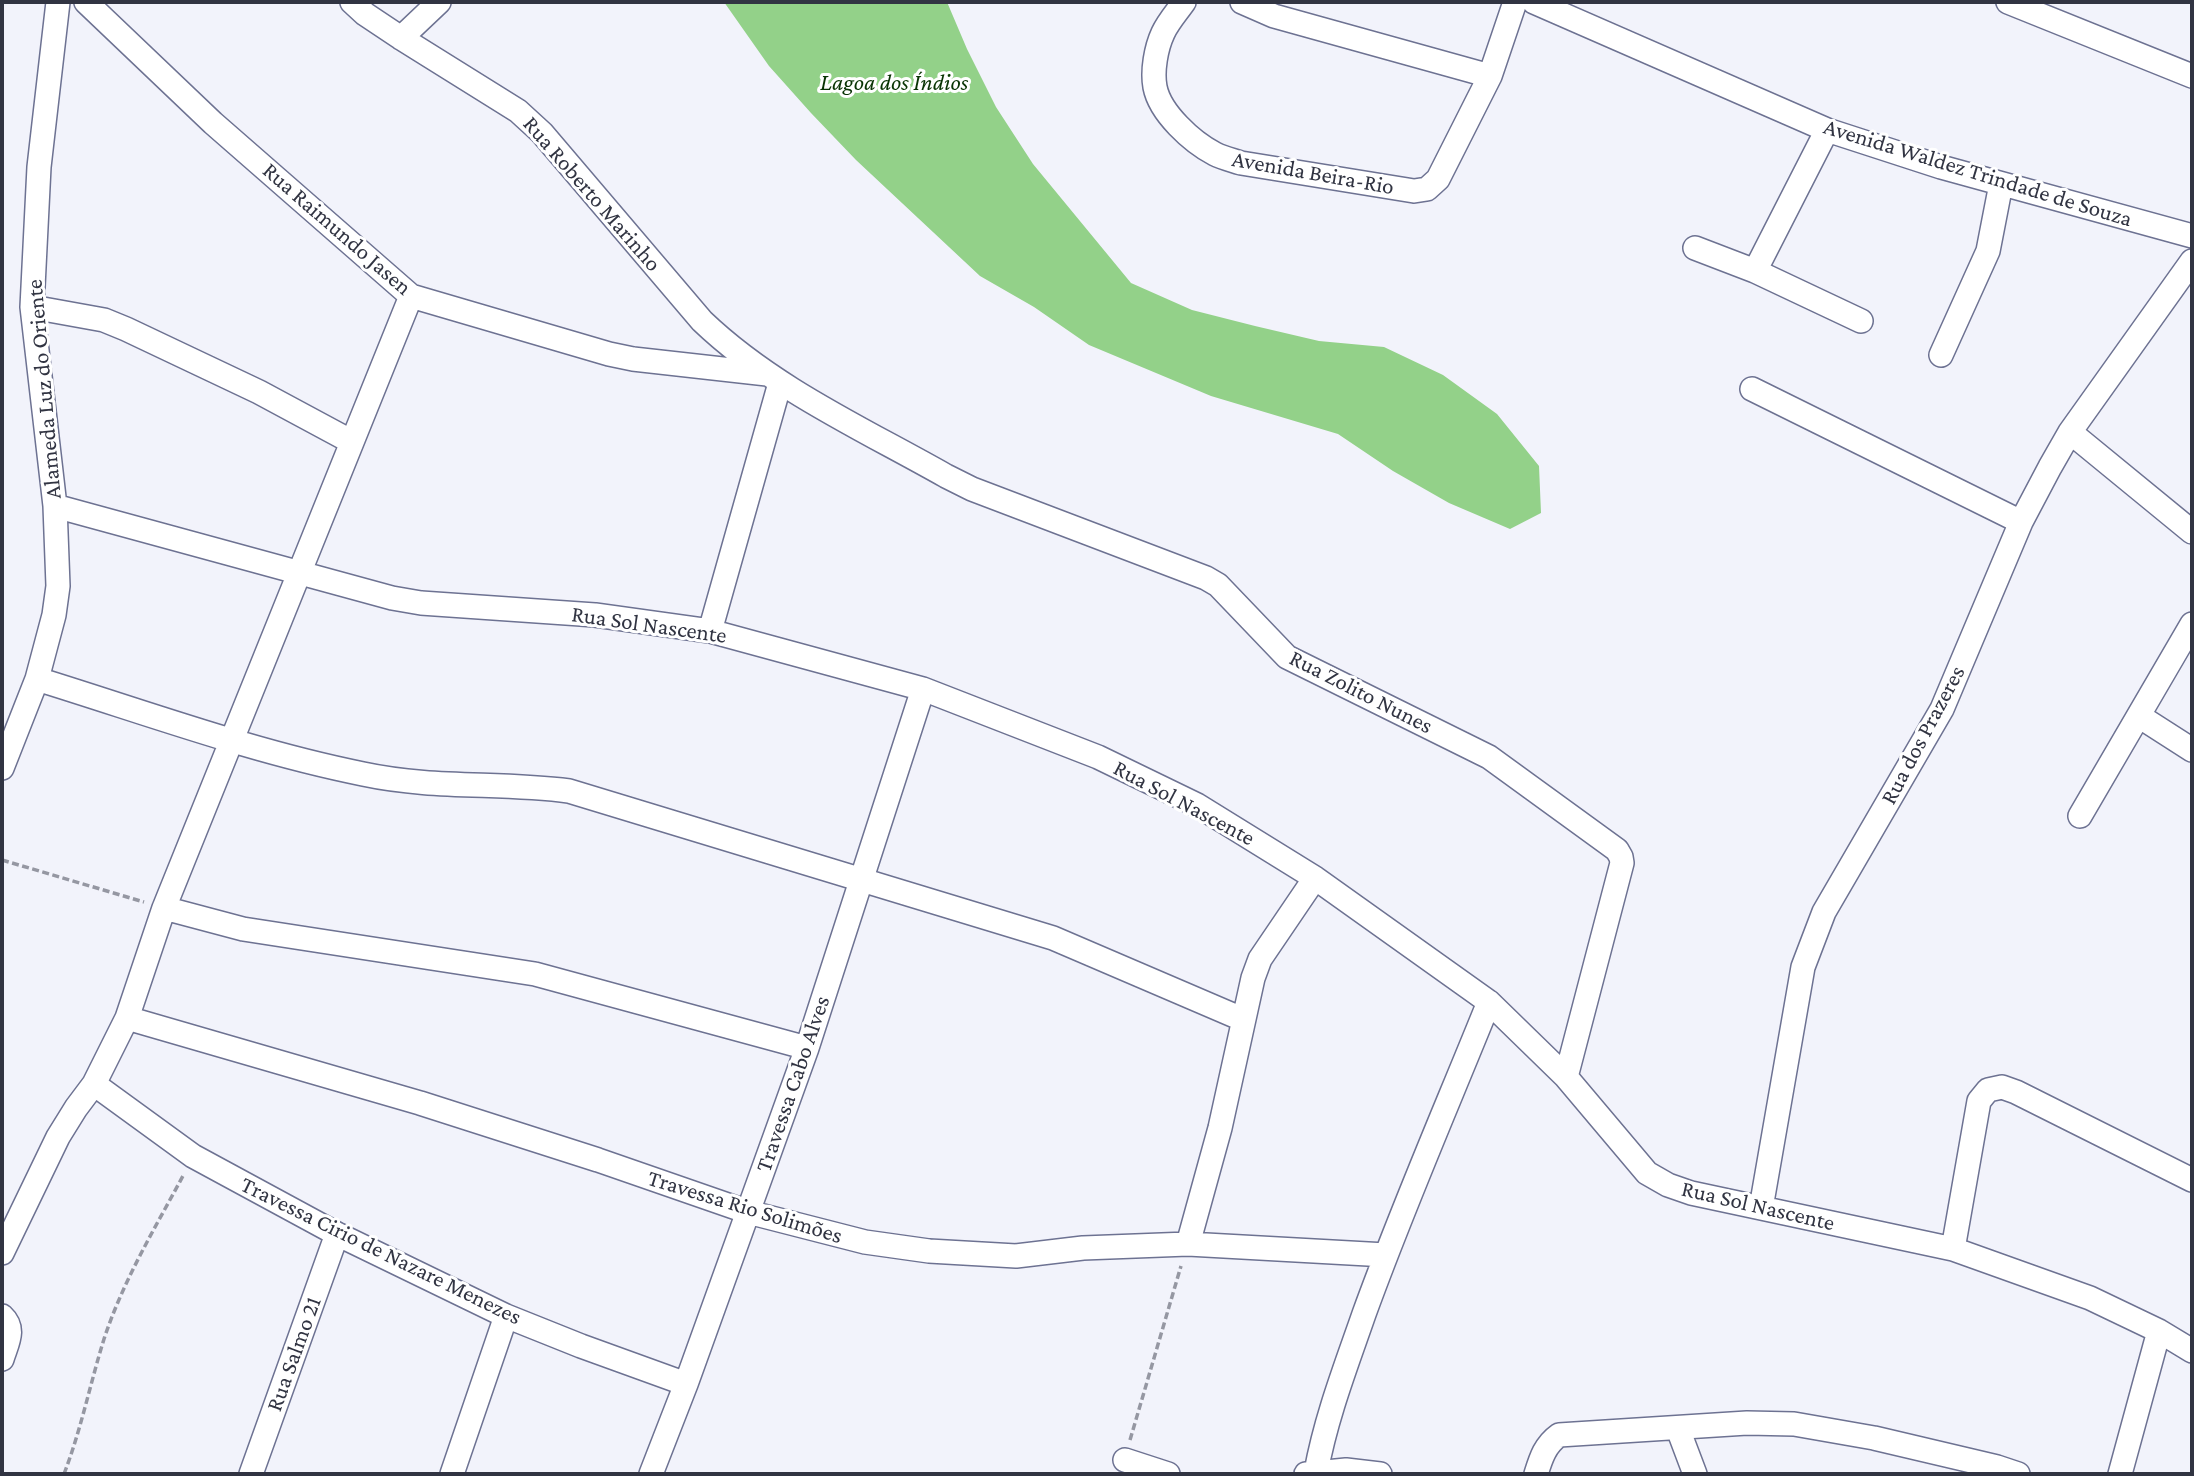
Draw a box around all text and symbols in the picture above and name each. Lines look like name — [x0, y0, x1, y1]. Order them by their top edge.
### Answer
water label: Lagoa dos Índios — [820, 69, 968, 97]
street label: Rua Roberto Marinho — [517, 111, 667, 277]
street label: Avenida Waldez Trindade de Souza — [1820, 113, 2136, 233]
street label: Avenida Beira-Rio — [1230, 145, 1396, 201]
street label: Rua Raimundo Jasen — [257, 157, 417, 301]
street label: Alameda Luz do Oriente — [21, 278, 67, 500]
street label: Rua Sol Nascente — [570, 600, 728, 650]
street label: Rua Zolito Nunes — [1285, 644, 1437, 740]
street label: Rua dos Prazeres — [1875, 661, 1971, 809]
street label: Rua Sol Nascente — [1109, 754, 1259, 852]
street label: Travessa Cabo Alves — [750, 992, 836, 1176]
street label: Travessa Rio Solimões — [644, 1164, 846, 1250]
street label: Travessa Cirio de Nazare Menezes — [236, 1171, 526, 1331]
street label: Rua Sol Nascente — [1679, 1175, 1837, 1237]
street label: Rua Salmo 21 — [261, 1293, 327, 1415]

